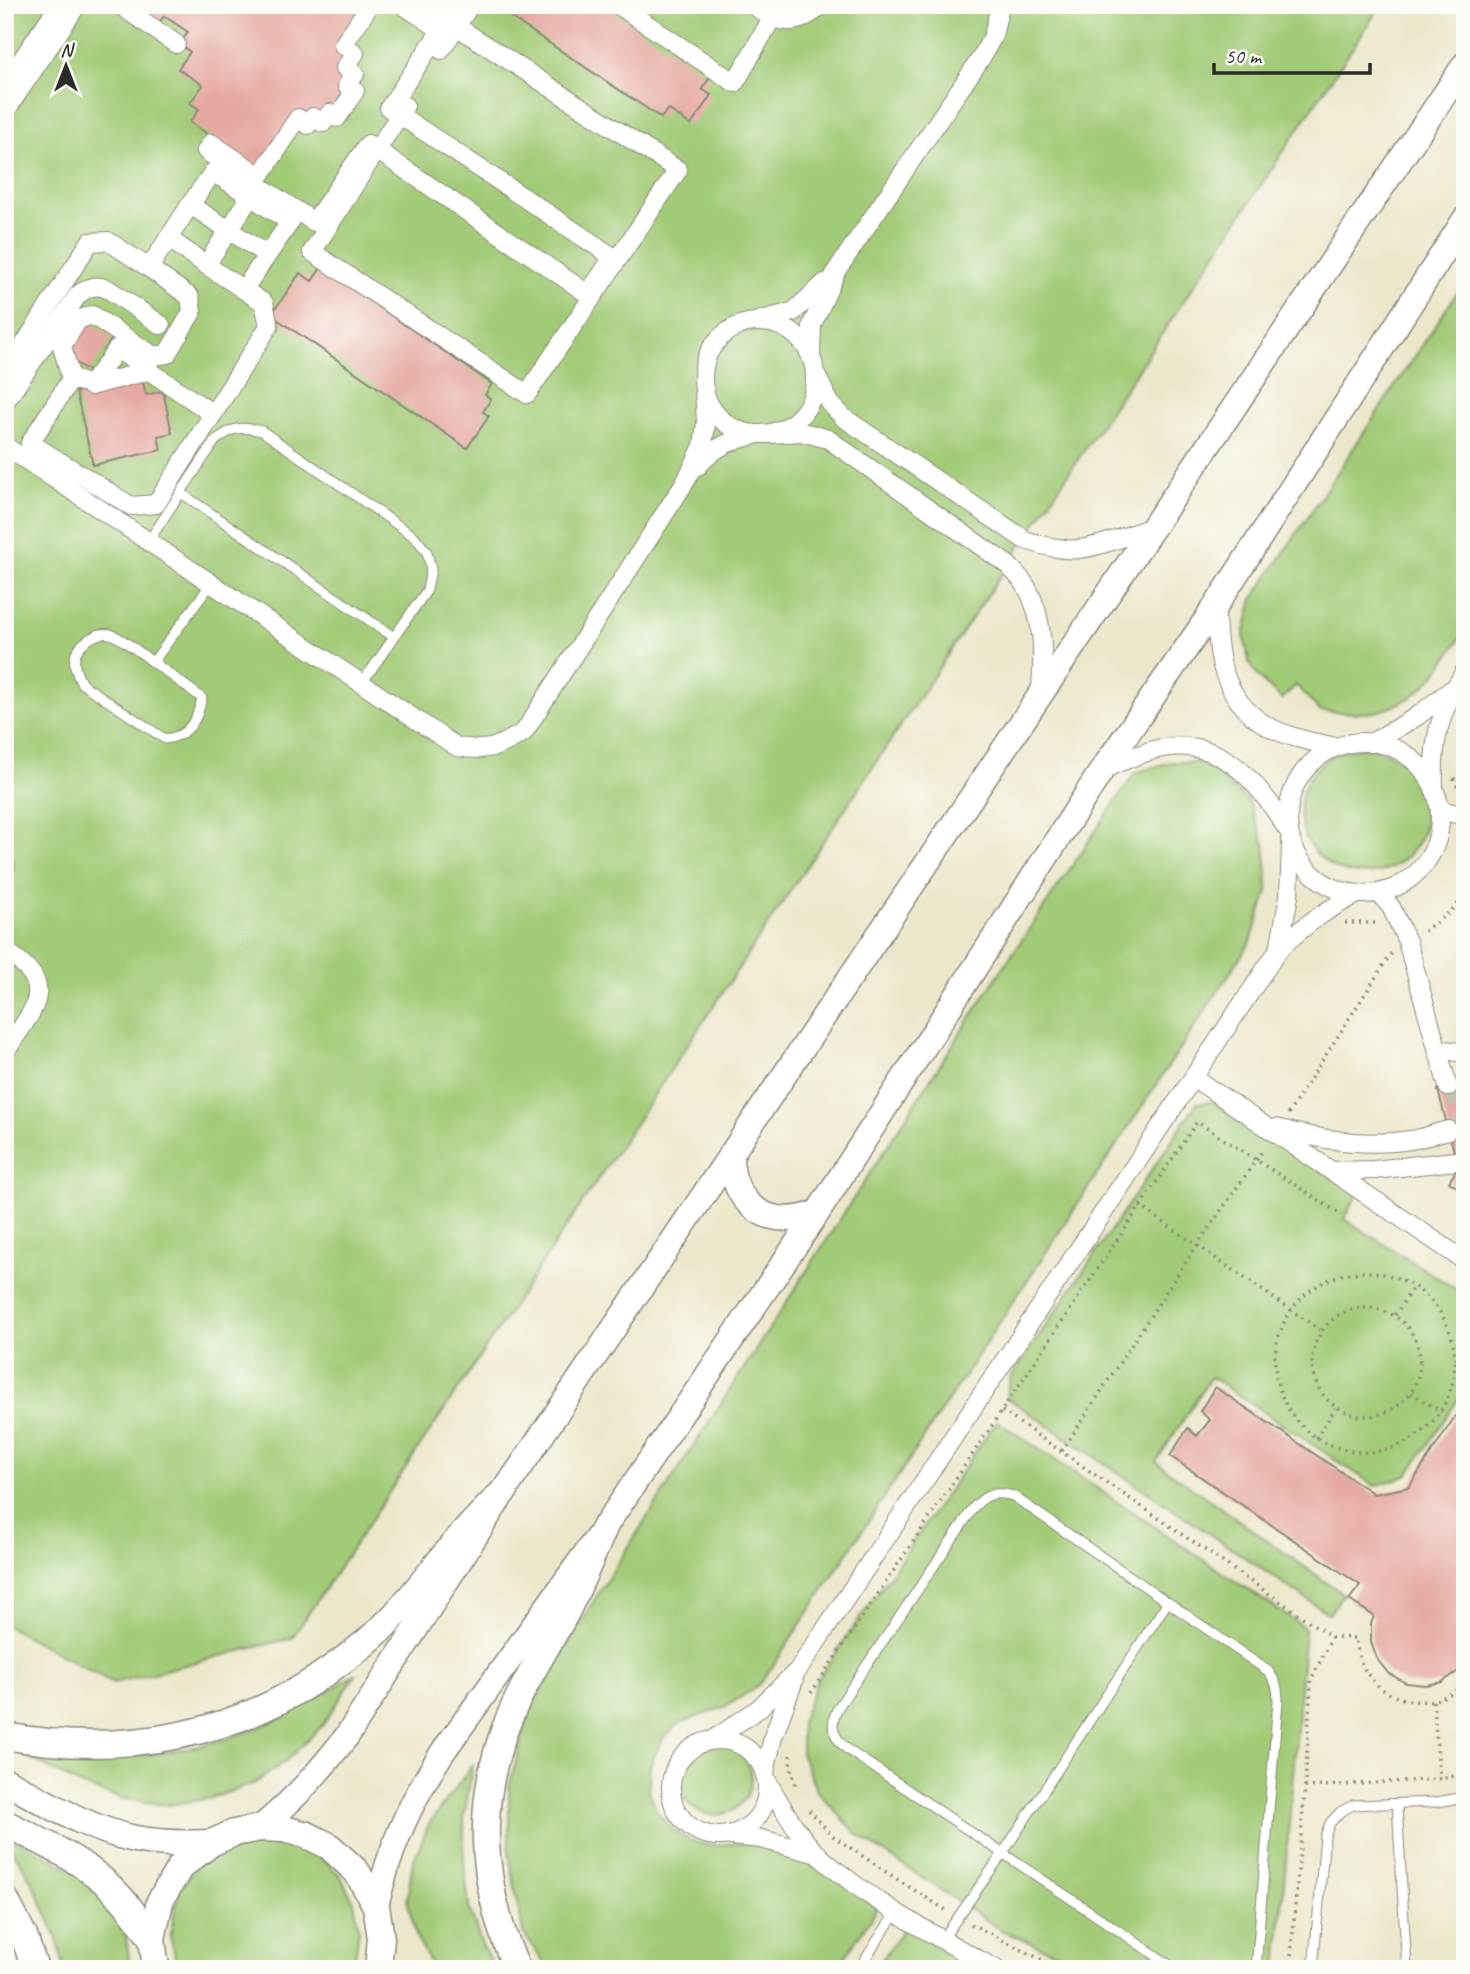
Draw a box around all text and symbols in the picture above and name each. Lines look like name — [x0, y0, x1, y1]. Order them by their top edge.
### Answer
north arrow — [32, 32, 102, 102]
scale bar — [1214, 32, 1370, 76]
text: N — [60, 38, 75, 62]
text: 50 m — [1225, 43, 1263, 69]

